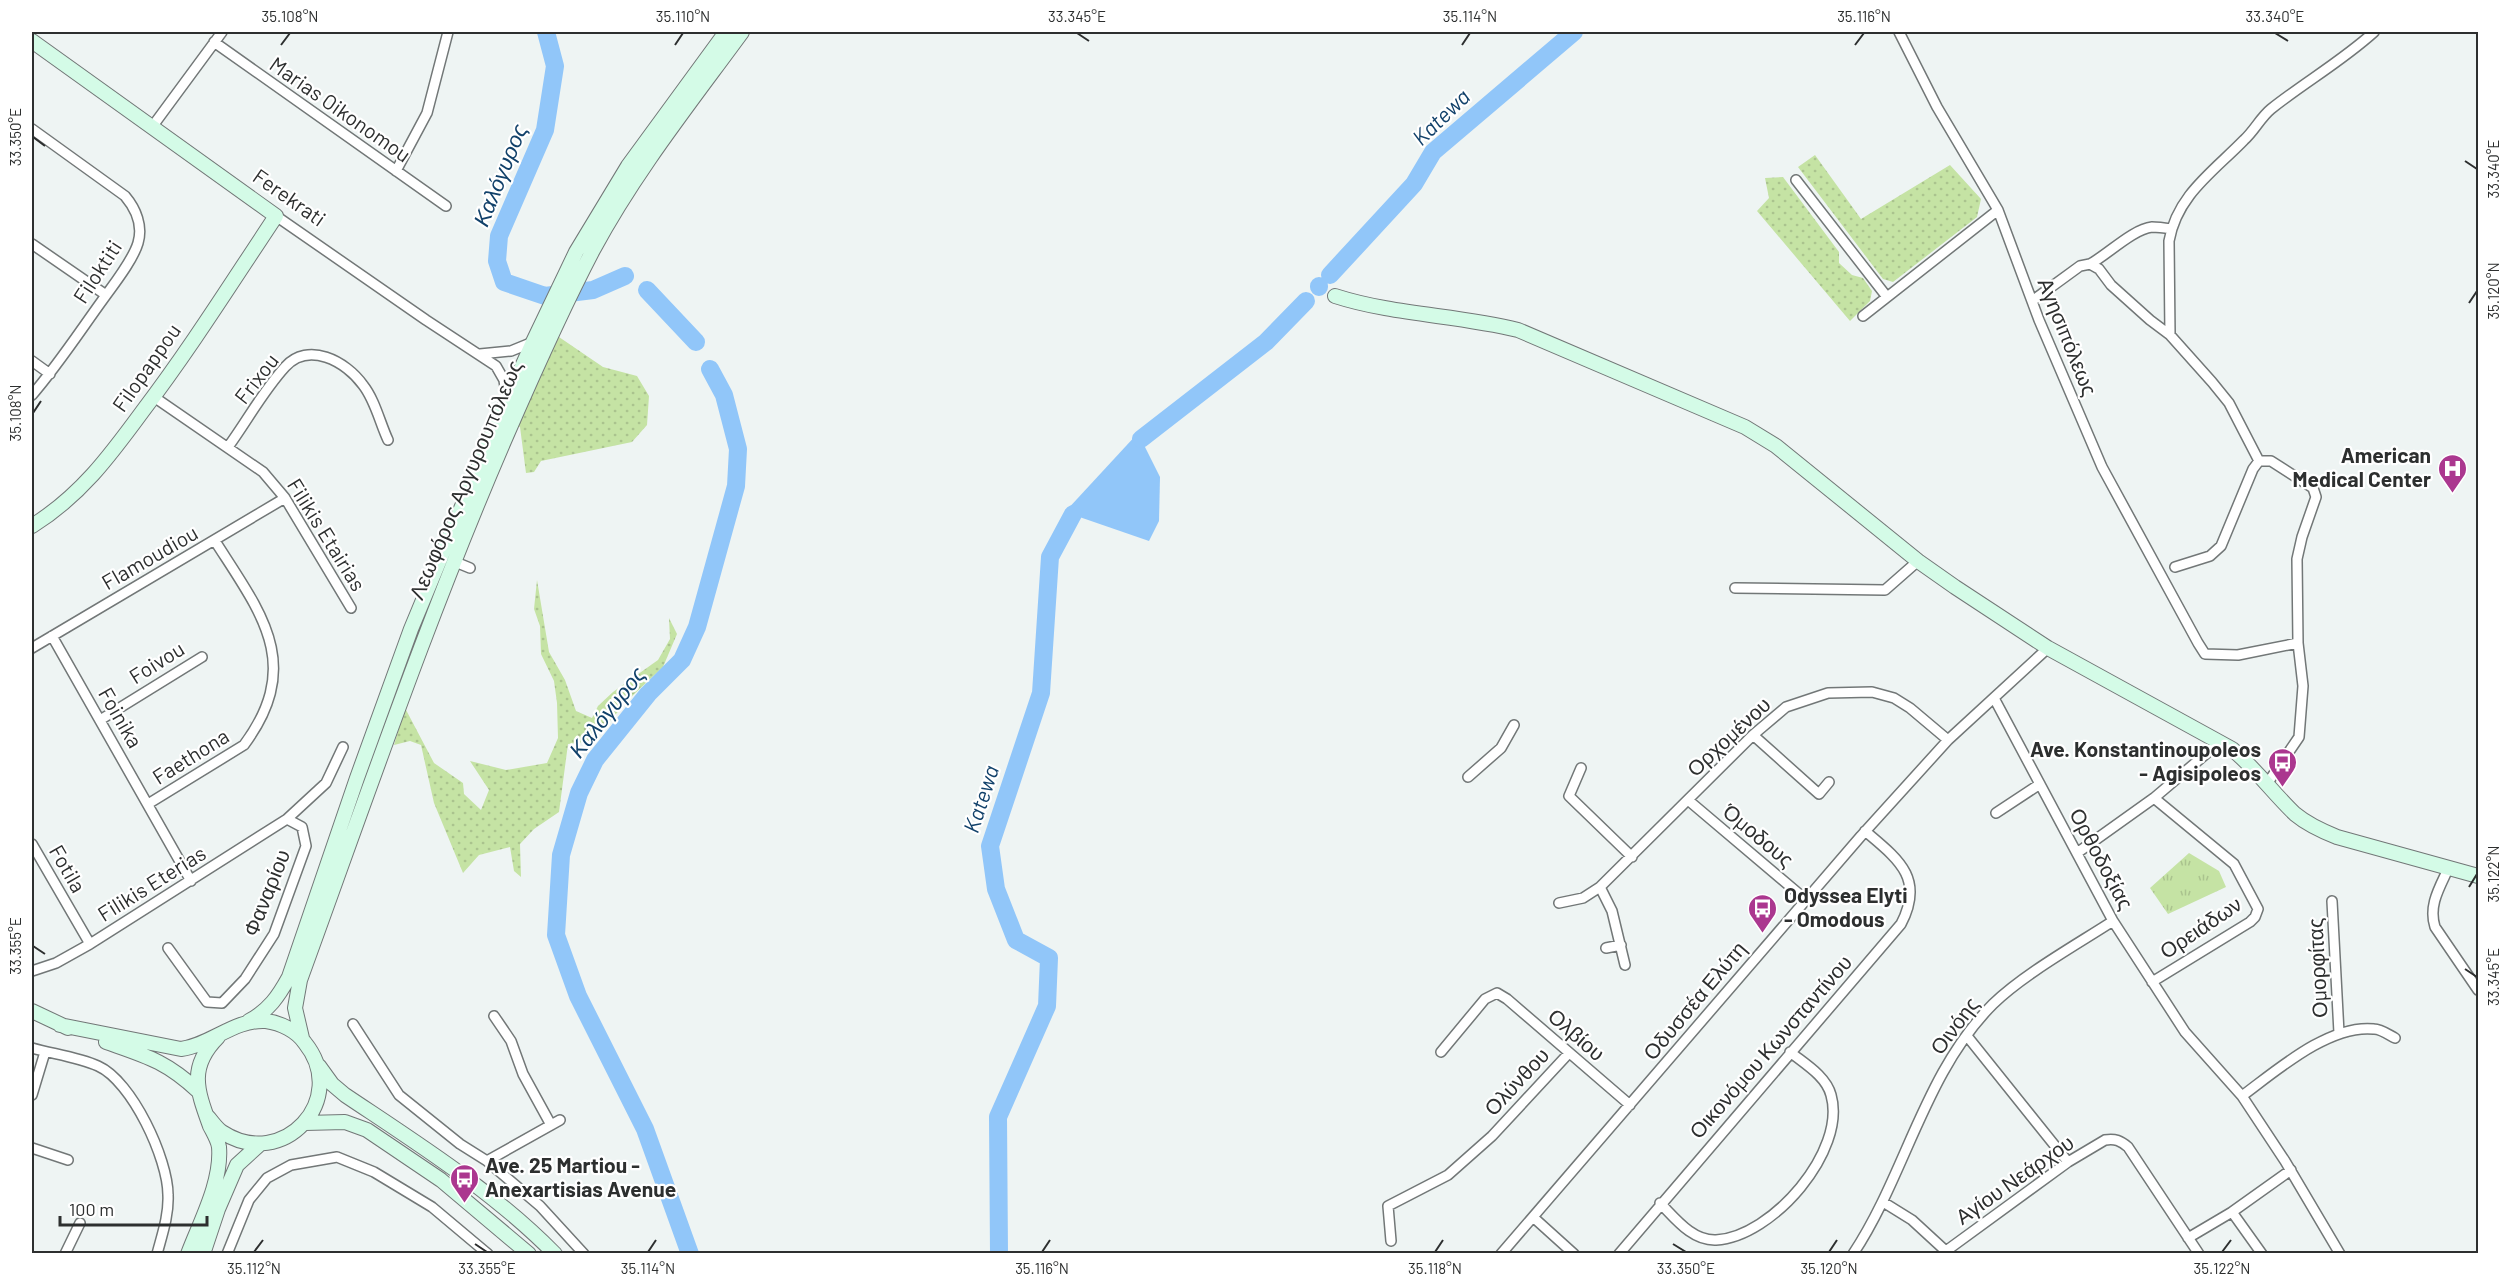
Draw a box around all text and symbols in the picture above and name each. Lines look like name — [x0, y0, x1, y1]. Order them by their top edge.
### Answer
text: 35.108°N — [261, 7, 319, 25]
text: 35.110°N — [656, 7, 710, 25]
text: 33.345°E — [1048, 7, 1106, 25]
text: 35.114°N — [1443, 7, 1497, 25]
text: 35.116°N — [1837, 7, 1891, 25]
text: 33.340°E — [2246, 7, 2304, 25]
street label: Marias Oikonomou — [266, 51, 416, 167]
water label: Katewa — [1406, 83, 1474, 150]
text: 33.350°E — [6, 108, 24, 166]
water label: Καλόγυρος — [467, 119, 532, 230]
text: 33.340°E — [2484, 140, 2502, 198]
street label: Ferekrati — [249, 163, 331, 231]
street label: Filoktiti — [67, 235, 126, 307]
text: 35.120°N — [2484, 262, 2502, 320]
street label: Αγησιπόλεως — [2033, 274, 2103, 399]
street label: Filopappou — [106, 318, 185, 416]
street label: Frixou — [228, 348, 283, 408]
street label: Λεωφόρος Αργυρουπόλεως — [403, 356, 526, 603]
text: 35.108°N — [6, 384, 24, 442]
place label: American Medical Center — [2293, 442, 2431, 491]
hospital icon: American Medical Center — [2436, 452, 2468, 494]
street label: Filikis Etairias — [283, 473, 372, 595]
street label: Flamoudiou — [97, 519, 202, 594]
street label: Foivou — [124, 635, 188, 688]
water label: Καλόγυρος — [563, 661, 651, 763]
street label: Foinika — [94, 683, 149, 752]
street label: Ορχομένου — [1681, 691, 1775, 781]
street label: Faethona — [147, 723, 233, 789]
place label: Ave. Konstantinoupoleos - Agisipoleos — [2030, 736, 2261, 785]
bus stop icon: Ave. Konstantinoupoleos - Agisipoleos — [2266, 746, 2298, 788]
water label: Katewa — [957, 762, 1003, 836]
street label: Όμοδους — [1718, 798, 1799, 872]
street label: Ορθοδοξίας — [2065, 803, 2139, 913]
street label: Fotila — [45, 840, 92, 897]
street label: Filikis Eterias — [93, 840, 210, 926]
street label: Φαναρίου — [237, 845, 294, 939]
text: 35.122°N — [2484, 846, 2502, 902]
place label: Odyssea Elyti - Omodous — [1784, 882, 1908, 931]
street label: Ορειάδων — [2155, 890, 2246, 963]
bus stop icon: Odyssea Elyti - Omodous — [1747, 892, 1779, 934]
text: 33.355°E — [6, 917, 24, 975]
street label: Ομορφίτας — [2301, 918, 2332, 1019]
street label: Οδυσσέα Ελύτη — [1637, 936, 1751, 1064]
text: 33.345°E — [2484, 948, 2502, 1006]
street label: Οικονόμου Κωνσταντίνου — [1683, 949, 1856, 1143]
street label: Οινόης — [1924, 992, 1983, 1059]
street label: Ολβίου — [1544, 1003, 1610, 1065]
street label: Ολύνθου — [1478, 1042, 1553, 1120]
street label: Αγίου Νεάρχου — [1950, 1129, 2078, 1229]
place label: Ave. 25 Martiou - Anexartisias Avenue — [485, 1152, 676, 1201]
bus stop icon: Ave. 25 Martiou - Anexartisias Avenue — [448, 1162, 480, 1204]
scale bar — [60, 1189, 207, 1227]
text: 100 m — [69, 1198, 114, 1220]
text: 35.112°N — [227, 1259, 281, 1277]
text: 33.355°E — [458, 1259, 516, 1277]
text: 35.114°N — [621, 1259, 675, 1277]
text: 35.116°N — [1015, 1259, 1069, 1277]
text: 35.118°N — [1408, 1259, 1462, 1277]
text: 33.350°E — [1657, 1259, 1715, 1277]
text: 35.120°N — [1800, 1259, 1858, 1277]
text: 35.122°N — [2194, 1259, 2250, 1277]

